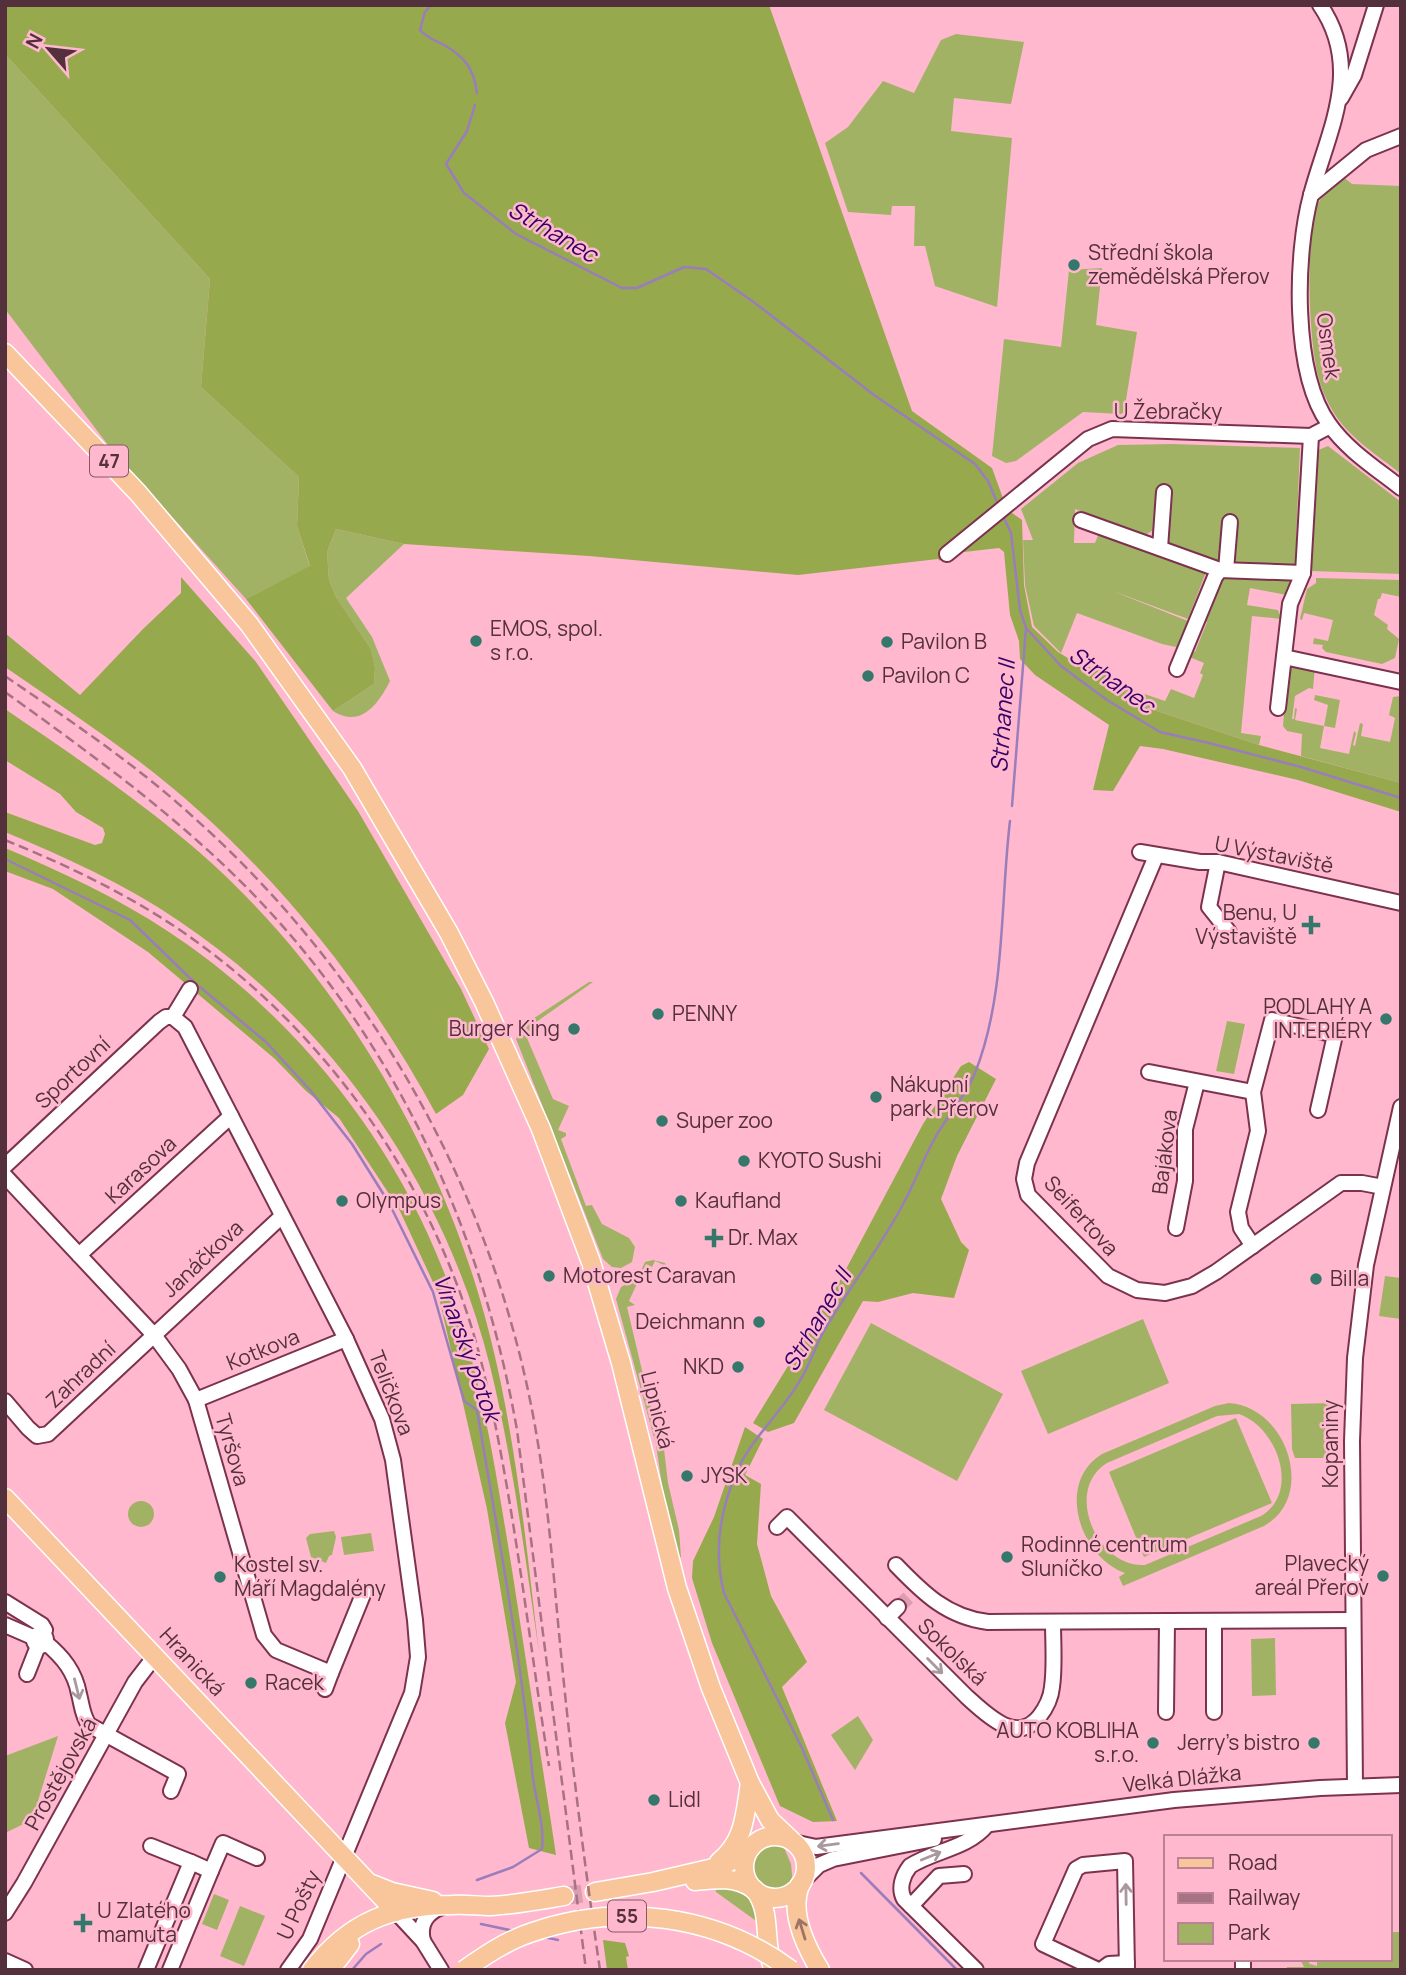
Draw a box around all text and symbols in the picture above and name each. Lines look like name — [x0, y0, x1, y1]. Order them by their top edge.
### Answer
north arrow — [14, 14, 84, 84]
text: N — [19, 29, 49, 53]
water label: Strhanec — [503, 193, 606, 271]
place label: Střední škola zemědělská Přerov — [1088, 238, 1270, 290]
marker: Střední škola zemědělská Přerov — [1066, 257, 1082, 273]
street label: Osmek — [1310, 311, 1348, 381]
street label: U Žebračky — [1114, 397, 1222, 425]
road number: 47 — [90, 446, 128, 476]
place label: EMOS, spol. s r.o. — [490, 614, 603, 666]
place label: Pavilon B — [901, 627, 987, 655]
marker: EMOS, spol. s r.o. — [468, 633, 484, 649]
marker: Pavilon B — [879, 634, 895, 650]
water label: Strhanec — [1063, 638, 1164, 722]
water label: Strhanec II — [982, 656, 1022, 774]
place label: Pavilon C — [882, 661, 970, 689]
marker: Pavilon C — [860, 668, 876, 684]
street label: U Výstaviště — [1212, 829, 1336, 879]
place label: Benu, U Výstaviště — [1195, 898, 1297, 950]
marker: Benu, U Výstaviště — [1303, 917, 1319, 933]
place label: PODLAHY A INTERIÉRY — [1263, 992, 1372, 1044]
place label: PENNY — [672, 999, 737, 1027]
marker: PENNY — [650, 1006, 666, 1022]
marker: PODLAHY A INTERIÉRY — [1378, 1011, 1394, 1027]
place label: Burger King — [449, 1014, 560, 1042]
marker: Burger King — [566, 1021, 582, 1037]
street label: Sportovní — [29, 1030, 116, 1114]
place label: Nákupní park Přerov — [890, 1070, 999, 1122]
marker: Nákupní park Přerov — [868, 1089, 884, 1105]
place label: Super zoo — [676, 1106, 773, 1134]
street label: Bajákova — [1145, 1108, 1183, 1196]
marker: Super zoo — [654, 1113, 670, 1129]
street label: Karasova — [99, 1129, 182, 1209]
place label: KYOTO Sushi — [758, 1146, 882, 1174]
marker: KYOTO Sushi — [736, 1153, 752, 1169]
street label: Seifertova — [1038, 1169, 1125, 1261]
place label: Olympus — [356, 1186, 441, 1214]
place label: Kaufland — [695, 1186, 781, 1214]
marker: Olympus — [334, 1193, 350, 1209]
marker: Kaufland — [673, 1193, 689, 1209]
street label: Janáčkova — [156, 1214, 249, 1303]
place label: Dr. Max — [728, 1223, 798, 1251]
marker: Dr. Max — [706, 1230, 722, 1246]
water label: Strhanec II — [774, 1260, 860, 1377]
place label: Motorest Caravan — [563, 1261, 736, 1289]
place label: Billa — [1330, 1264, 1369, 1292]
marker: Motorest Caravan — [541, 1268, 557, 1284]
water label: Vinarský potok — [427, 1270, 511, 1429]
marker: Billa — [1308, 1271, 1324, 1287]
place label: Deichmann — [635, 1307, 745, 1335]
marker: Deichmann — [751, 1314, 767, 1330]
street label: Kotkova — [222, 1322, 303, 1376]
street label: Zahradní — [39, 1335, 121, 1414]
street label: Teličkova — [363, 1346, 421, 1439]
place label: NKD — [683, 1352, 724, 1380]
marker: NKD — [730, 1359, 746, 1375]
street label: Lipnická — [635, 1368, 681, 1452]
street label: Kopaniny — [1316, 1400, 1344, 1488]
street label: Tyršova — [209, 1410, 257, 1489]
place label: JYSK — [701, 1461, 748, 1489]
marker: JYSK — [679, 1468, 695, 1484]
place label: Rodinné centrum Sluníčko — [1021, 1530, 1187, 1582]
marker: Rodinné centrum Sluníčko — [999, 1549, 1015, 1565]
place label: Plavecký areál Přerov — [1255, 1549, 1369, 1601]
place label: Kostel sv. Máří Magdalény — [234, 1550, 386, 1602]
marker: Plavecký areál Přerov — [1375, 1568, 1391, 1584]
marker: Kostel sv. Máří Magdalény — [212, 1569, 228, 1585]
street label: Sokolská — [912, 1611, 993, 1691]
street label: Hranická — [154, 1621, 232, 1702]
one-way arrow — [927, 1657, 944, 1674]
place label: Racek — [265, 1668, 324, 1696]
marker: Racek — [243, 1675, 259, 1691]
one-way arrow — [72, 1678, 85, 1700]
street label: Prostějovská — [18, 1712, 103, 1835]
place label: AUTO KOBLIHA s.r.o. — [996, 1716, 1139, 1768]
place label: Jerry’s bistro — [1177, 1728, 1300, 1756]
marker: AUTO KOBLIHA s.r.o. — [1145, 1735, 1161, 1751]
marker: Jerry’s bistro — [1306, 1735, 1322, 1751]
street label: Velká Dlážka — [1121, 1758, 1242, 1798]
place label: Lidl — [668, 1785, 701, 1813]
marker: Lidl — [646, 1792, 662, 1808]
legend — [1164, 1835, 1392, 1961]
one-way arrow — [818, 1839, 840, 1852]
text: Road — [1228, 1848, 1278, 1876]
one-way arrow — [920, 1849, 942, 1862]
street label: U Pošty — [270, 1865, 326, 1944]
one-way arrow — [1119, 1883, 1133, 1906]
text: Railway — [1228, 1883, 1300, 1911]
place label: U Zlatého mamuta — [97, 1896, 191, 1948]
road number: 55 — [608, 1900, 646, 1932]
marker: U Zlatého mamuta — [75, 1915, 91, 1931]
one-way arrow — [794, 1918, 807, 1940]
text: Park — [1228, 1918, 1270, 1946]

